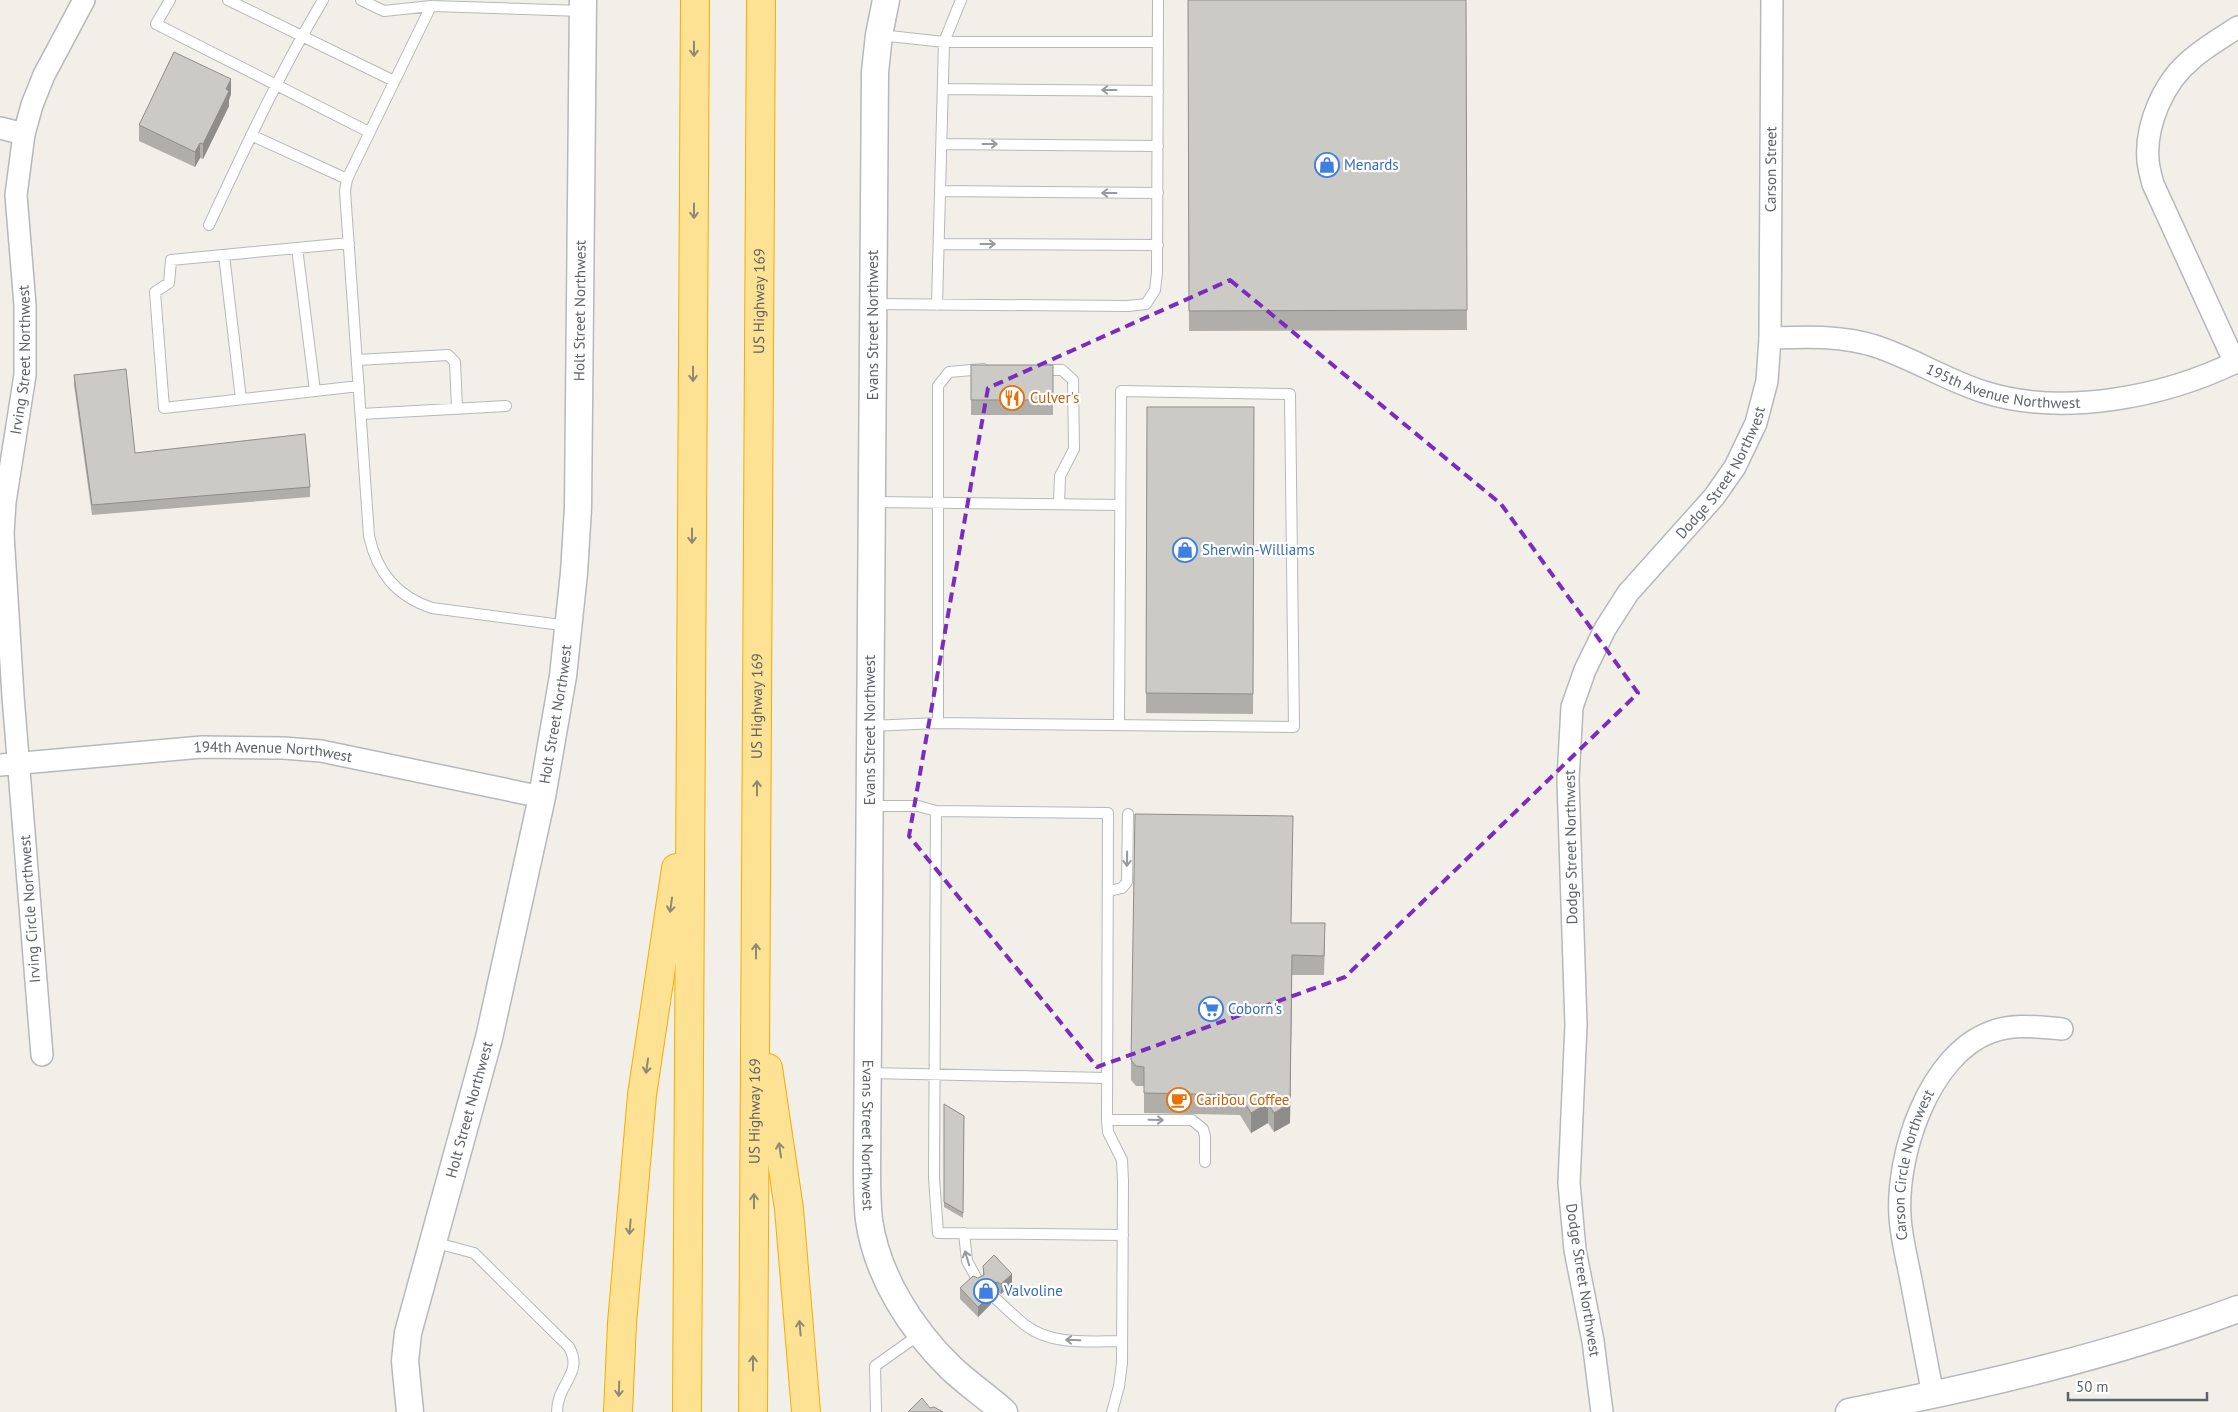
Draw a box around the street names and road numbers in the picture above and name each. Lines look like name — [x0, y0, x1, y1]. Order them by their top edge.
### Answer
street label: Carson Street — [1761, 126, 1780, 212]
street label: Holt Street Northwest — [569, 240, 590, 381]
street label: US Highway 169 — [749, 248, 769, 354]
street label: Evans Street Northwest — [863, 250, 882, 400]
street label: Irving Street Northwest — [6, 284, 34, 436]
street label: 195th Avenue Northwest — [1923, 359, 2081, 412]
street label: Dodge Street Northwest — [1671, 404, 1769, 542]
street label: Holt Street Northwest — [534, 644, 575, 785]
street label: US Highway 169 — [747, 653, 766, 759]
street label: Evans Street Northwest — [860, 655, 879, 805]
street label: 194th Avenue Northwest — [193, 737, 354, 766]
street label: Dodge Street Northwest — [1560, 769, 1581, 925]
street label: Irving Circle Northwest — [15, 834, 44, 984]
street label: Holt Street Northwest — [441, 1039, 497, 1180]
street label: US Highway 169 — [744, 1058, 764, 1164]
street label: Evans Street Northwest — [858, 1060, 878, 1211]
street label: Carson Circle Northwest — [1890, 1086, 1938, 1242]
street label: Dodge Street Northwest — [1562, 1202, 1605, 1358]

